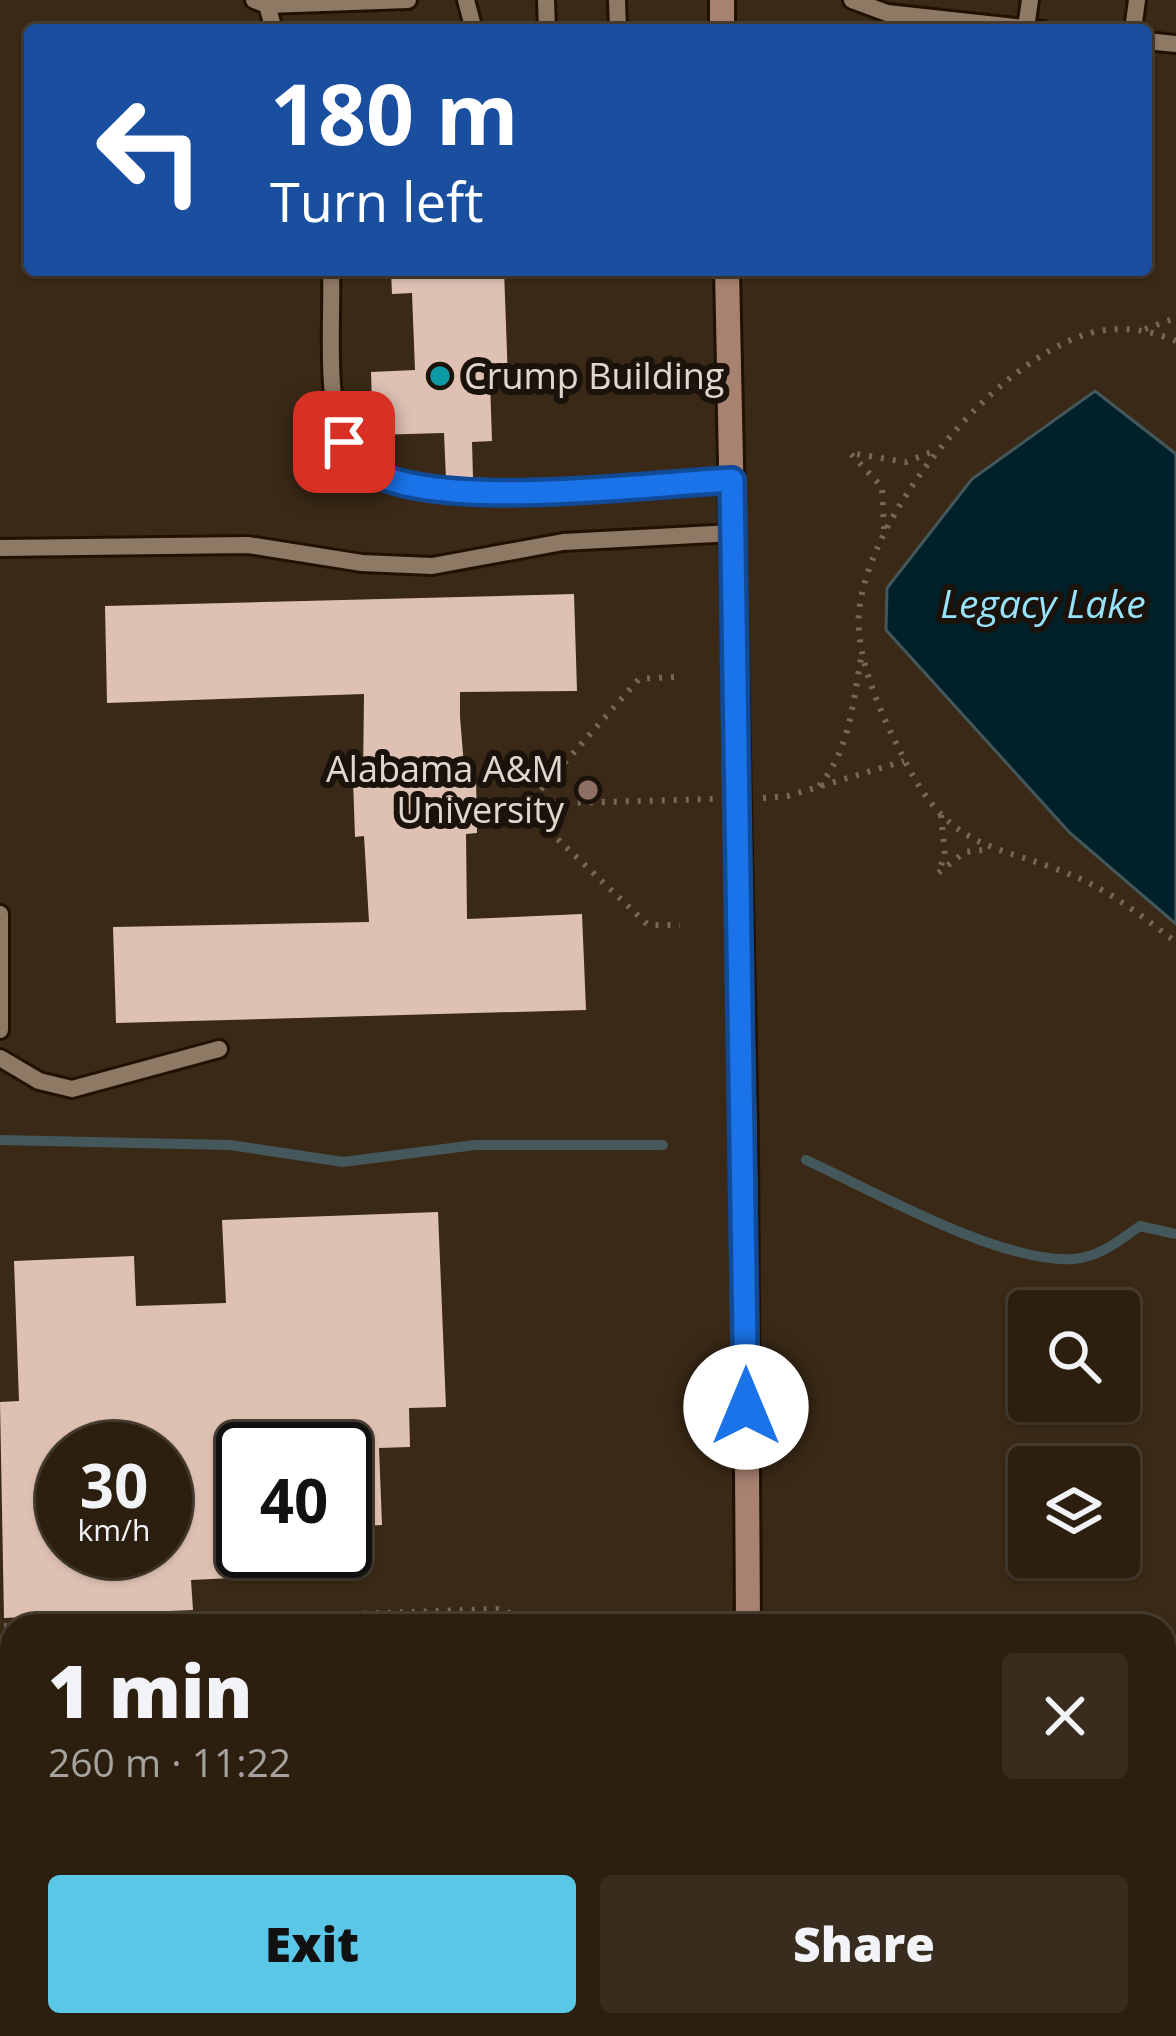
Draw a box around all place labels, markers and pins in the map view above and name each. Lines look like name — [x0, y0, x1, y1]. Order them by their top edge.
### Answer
place label: Crump Building — [464, 351, 724, 400]
marker: Crump Building — [427, 363, 453, 389]
pin — [293, 391, 395, 493]
place label: Alabama A&M University — [326, 744, 565, 834]
marker: Alabama A&M University — [575, 777, 601, 803]

